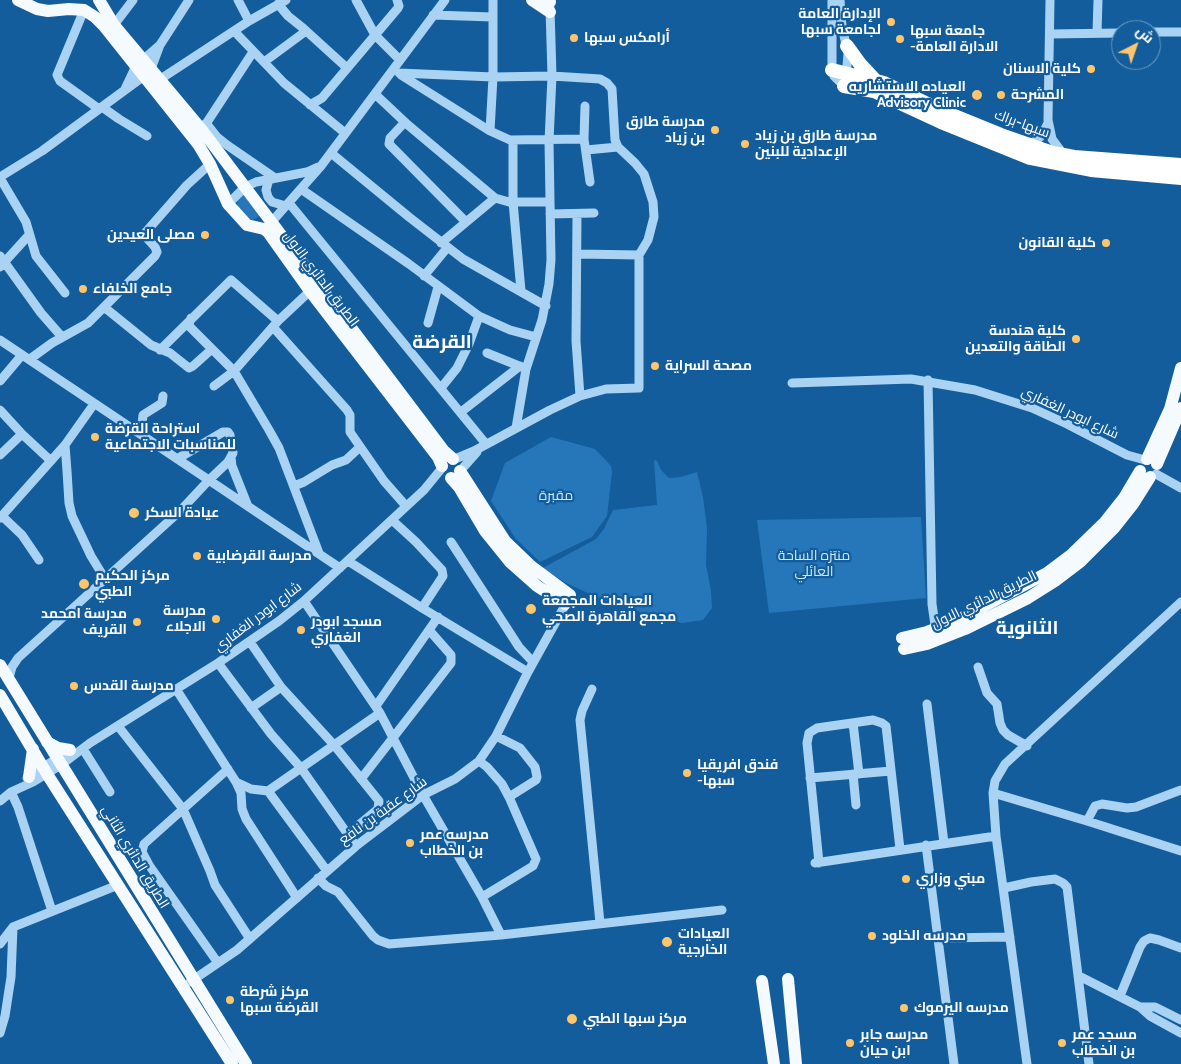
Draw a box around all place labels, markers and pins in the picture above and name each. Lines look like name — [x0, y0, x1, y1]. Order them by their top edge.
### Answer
place label: الإدارة العامة لجامعة سبها — [798, 6, 881, 38]
marker: الإدارة العامة لجامعة سبها — [885, 16, 897, 28]
place label: جامعة سبها -الادارة العامة — [910, 23, 998, 56]
place label: أرامكس سبها — [584, 30, 670, 46]
marker: أرامكس سبها — [568, 32, 580, 44]
marker: جامعة سبها -الادارة العامة — [894, 33, 906, 45]
place label: كلية الاسنان — [1003, 61, 1081, 77]
marker: كلية الاسنان — [1085, 63, 1097, 75]
place label: العياده الاستشاريه Advisory Clinic — [849, 79, 966, 111]
place label: المشرحة — [1011, 87, 1064, 103]
marker: العياده الاستشاريه Advisory Clinic — [970, 88, 984, 102]
marker: المشرحة — [995, 89, 1007, 101]
place label: مدرسة طارق بن زياد — [626, 114, 705, 146]
marker: مدرسة طارق بن زياد — [709, 124, 721, 136]
place label: مدرسة طارق بن زياد الإعدادية للبنين — [755, 128, 877, 160]
marker: مدرسة طارق بن زياد الإعدادية للبنين — [739, 138, 751, 150]
place label: مصلى العيدين — [107, 227, 195, 243]
marker: مصلى العيدين — [199, 229, 211, 241]
place label: كلية القانون — [1018, 235, 1096, 251]
marker: كلية القانون — [1100, 237, 1112, 249]
place label: جامع الخلفاء — [93, 281, 172, 297]
marker: جامع الخلفاء — [77, 283, 89, 295]
place label: كلية هندسة الطاقة والتعدين — [965, 323, 1066, 356]
marker: كلية هندسة الطاقة والتعدين — [1070, 333, 1082, 345]
place label: مصحة السراية — [665, 358, 752, 374]
marker: مصحة السراية — [649, 360, 661, 372]
place label: استراحة القرضة للمناسبات الاجتماعية — [105, 421, 236, 454]
marker: استراحة القرضة للمناسبات الاجتماعية — [89, 431, 101, 443]
place label: عيادة السكر — [145, 505, 219, 521]
marker: عيادة السكر — [127, 506, 141, 520]
place label: مدرسة القرضابية — [207, 548, 312, 564]
marker: مدرسة القرضابية — [191, 550, 203, 562]
place label: مركز الحكيم الطبي — [95, 568, 170, 600]
marker: مركز الحكيم الطبي — [77, 577, 91, 591]
place label: العيادات المجمعة مجمع القاهرة الصحي — [542, 593, 676, 626]
marker: العيادات المجمعة مجمع القاهرة الصحي — [524, 602, 538, 616]
place label: مدرسة الاجلاء — [163, 603, 206, 636]
place label: مدرسة امحمد القريف — [41, 606, 127, 638]
marker: مدرسة الاجلاء — [210, 613, 222, 625]
place label: مسجد ابودر الغفاري — [311, 614, 382, 646]
marker: مدرسة امحمد القريف — [131, 616, 143, 628]
marker: مسجد ابودر الغفاري — [295, 624, 307, 636]
place label: مدرسة القدس — [84, 678, 174, 694]
marker: مدرسة القدس — [68, 680, 80, 692]
place label: فندق افريقيا -سبها — [697, 757, 778, 790]
marker: فندق افريقيا -سبها — [681, 767, 693, 779]
place label: مدرسه عمر بن الخطاب — [420, 827, 489, 860]
marker: مدرسه عمر بن الخطاب — [404, 837, 416, 849]
place label: مبني وزاري — [916, 871, 985, 887]
marker: مبني وزاري — [900, 873, 912, 885]
place label: العيادات الخارجية — [678, 926, 730, 959]
place label: مدرسه الخلود — [882, 928, 966, 944]
marker: مدرسه الخلود — [866, 930, 878, 942]
marker: العيادات الخارجية — [660, 935, 674, 949]
place label: مركز شرطة القرضة سبها — [240, 984, 319, 1016]
marker: مركز شرطة القرضة سبها — [224, 994, 236, 1006]
place label: مدرسه اليرموك — [914, 1000, 1009, 1016]
marker: مدرسه اليرموك — [898, 1002, 910, 1014]
place label: مركز سبها الطبي — [583, 1011, 687, 1027]
marker: مركز سبها الطبي — [565, 1012, 579, 1026]
place label: مدرسه جابر ابن حيان — [860, 1027, 928, 1060]
place label: مسجد عمر بن الخطاب — [1072, 1027, 1137, 1060]
marker: مدرسه جابر ابن حيان — [844, 1037, 856, 1049]
marker: مسجد عمر بن الخطاب — [1056, 1037, 1068, 1049]

